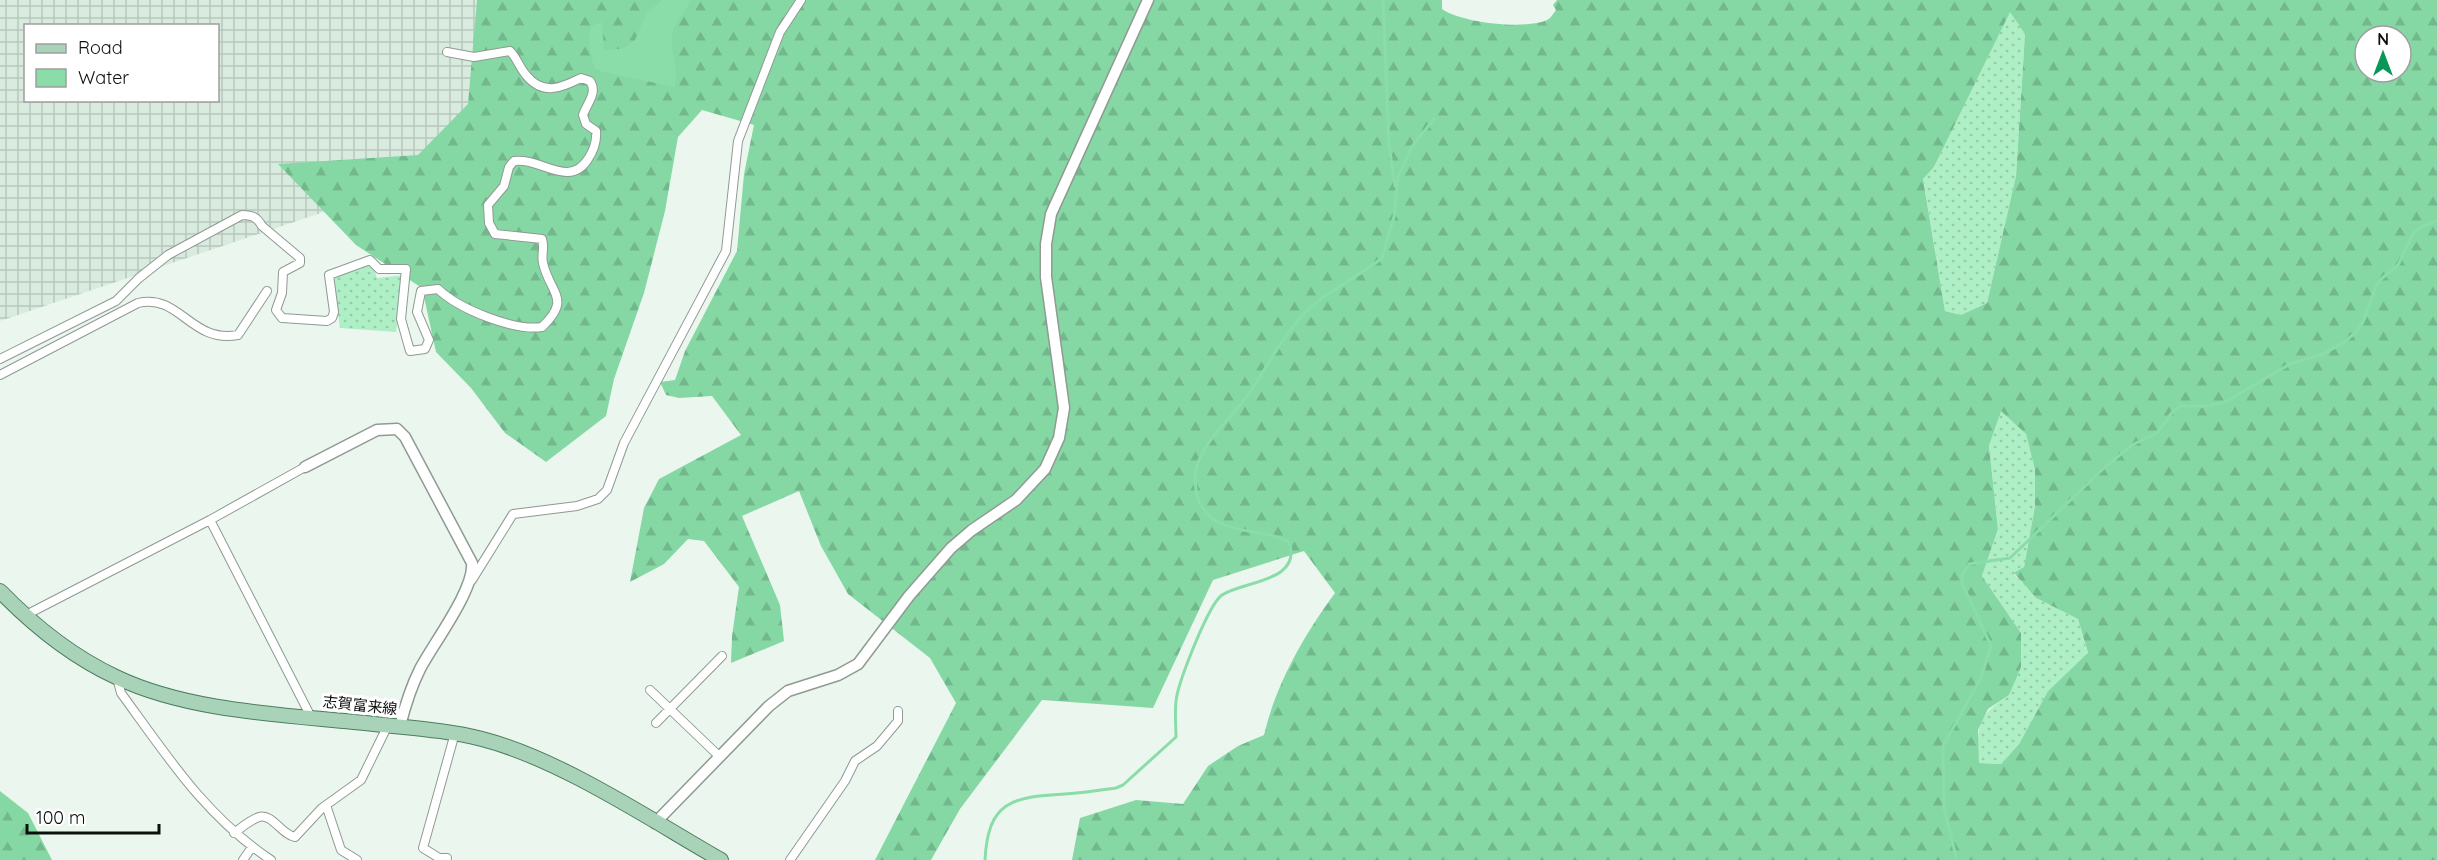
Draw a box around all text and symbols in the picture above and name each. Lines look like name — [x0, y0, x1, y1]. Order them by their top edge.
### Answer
legend — [24, 24, 219, 102]
north arrow — [2353, 24, 2413, 84]
text: N — [2377, 29, 2389, 49]
text: Road — [78, 36, 123, 59]
text: Water — [78, 66, 129, 89]
street label: 志賀富来線 — [322, 692, 398, 718]
scale bar — [27, 797, 159, 835]
text: 100 m — [36, 806, 85, 829]

